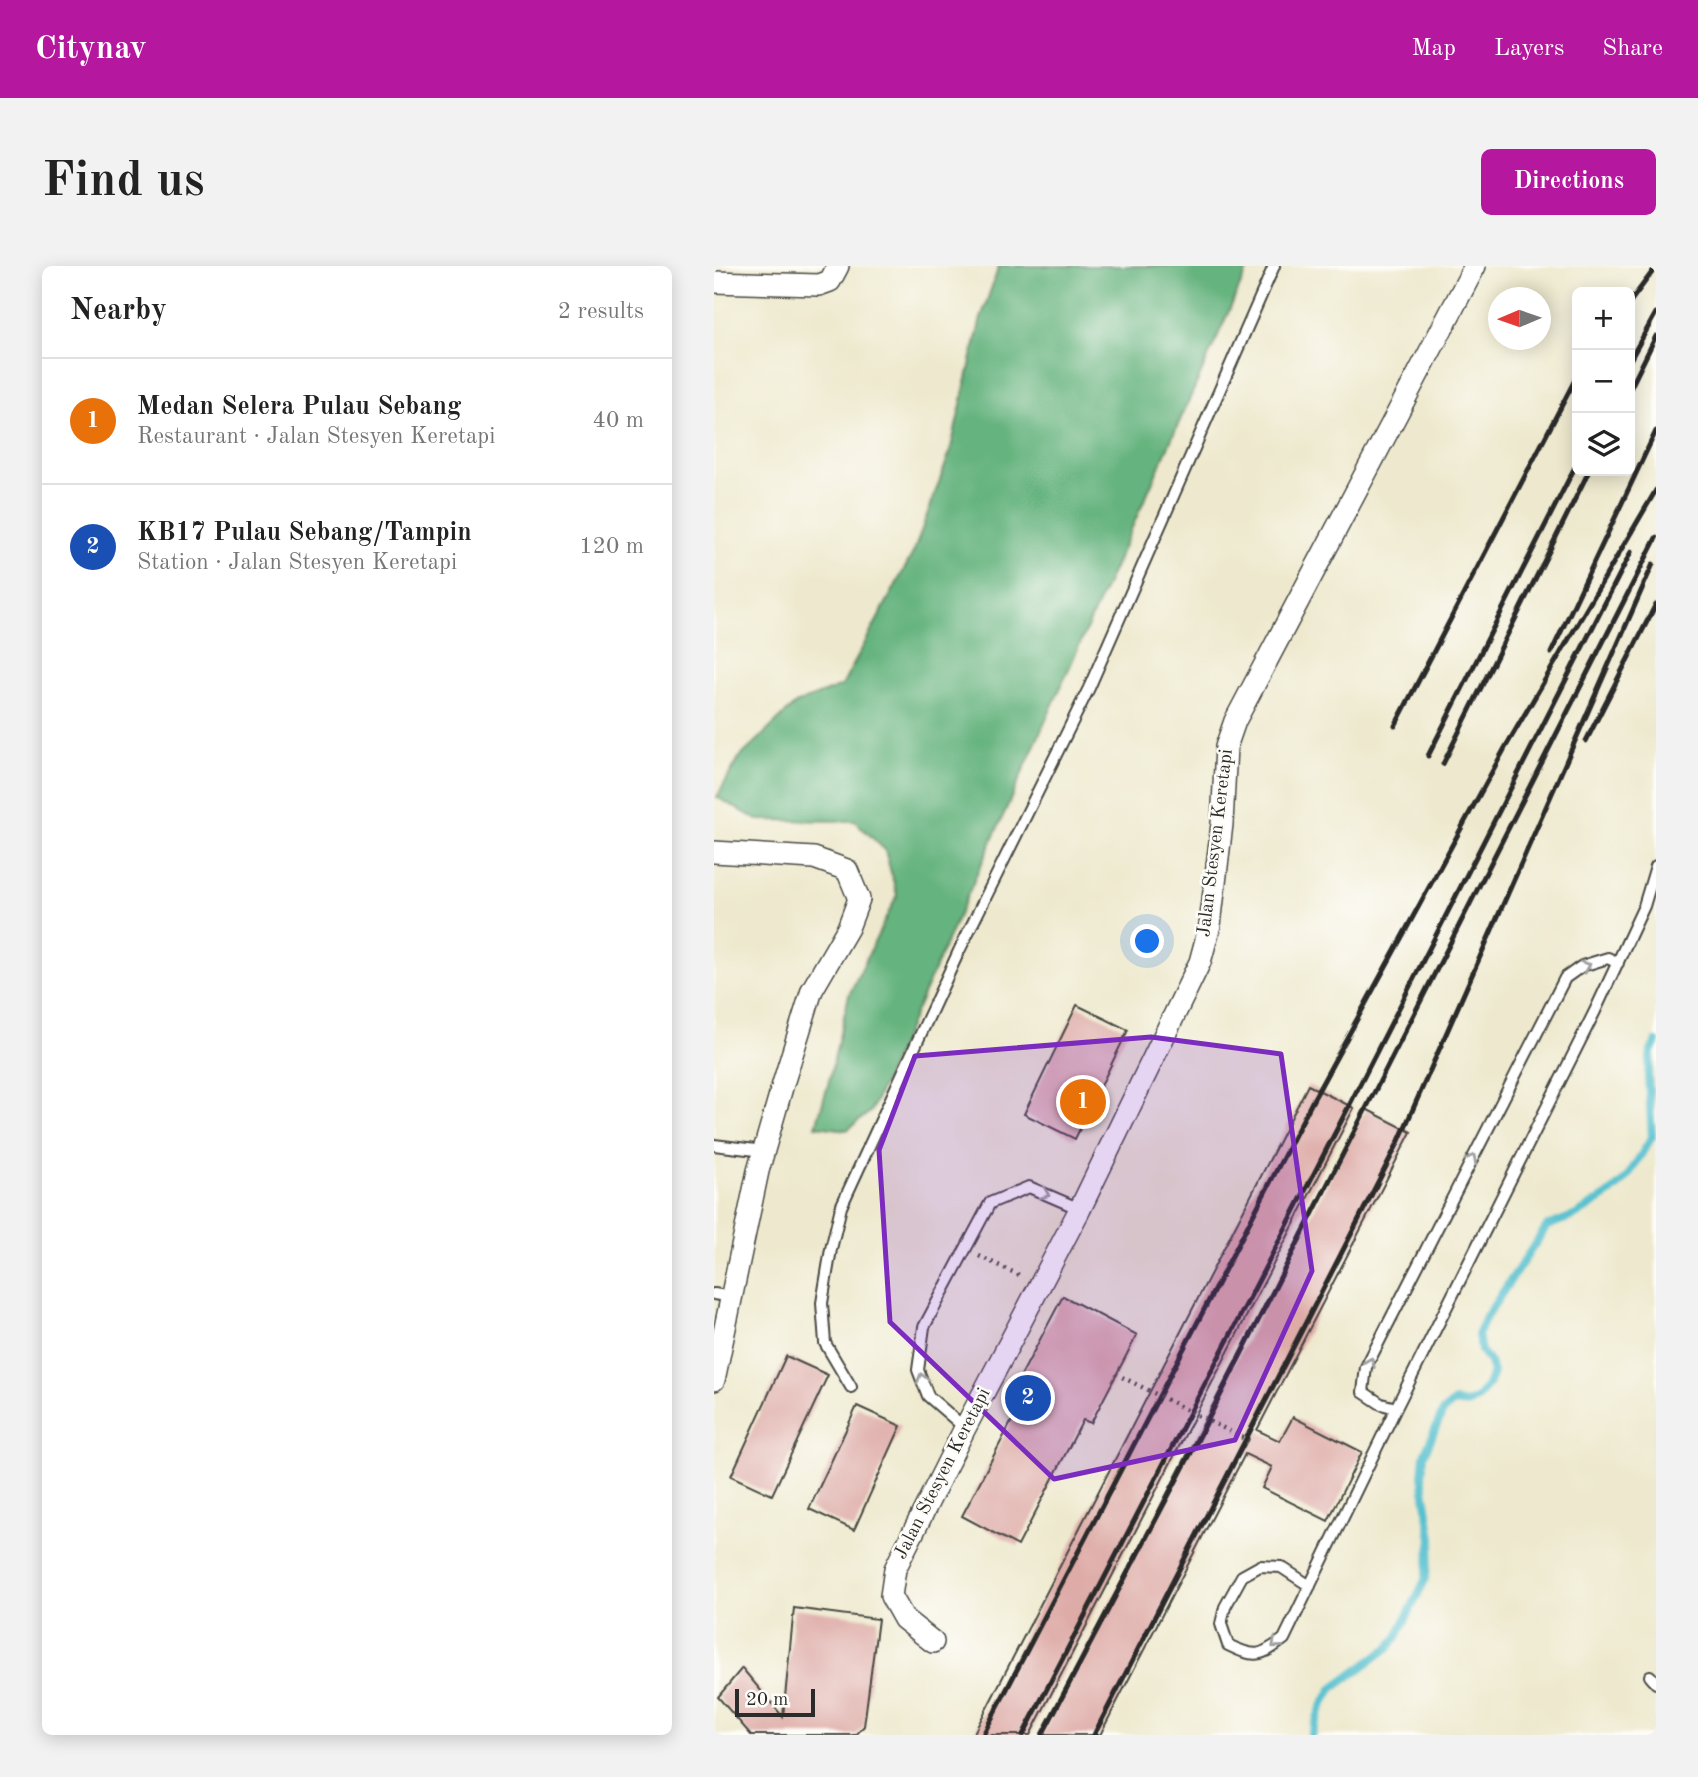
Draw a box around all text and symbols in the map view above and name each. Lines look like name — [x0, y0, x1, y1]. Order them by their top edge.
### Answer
text: Citynav — [35, 33, 147, 66]
text: Map — [1412, 37, 1456, 61]
text: Layers — [1494, 37, 1564, 61]
text: Share — [1602, 37, 1663, 61]
button: Directions — [1481, 149, 1656, 215]
text: Find us — [42, 158, 205, 207]
north arrow — [1488, 287, 1551, 350]
map controls — [1572, 287, 1635, 476]
button: + — [1572, 287, 1635, 350]
text: Nearby — [70, 296, 167, 326]
text: 2 results — [558, 300, 644, 323]
button: − — [1572, 350, 1635, 413]
text: Medan Selera Pulau Sebang — [137, 394, 461, 420]
text: 1 — [86, 409, 100, 432]
text: 40 m — [593, 409, 644, 432]
button: layers — [1572, 413, 1635, 476]
text: Restaurant · Jalan Stesyen Keretapi — [137, 425, 495, 448]
text: KB17 Pulau Sebang/Tampin — [137, 520, 472, 546]
text: 2 — [86, 535, 100, 558]
text: 120 m — [579, 535, 644, 558]
text: Station · Jalan Stesyen Keretapi — [137, 551, 457, 574]
street label: Jalan Stesyen Keretapi — [1195, 748, 1237, 938]
your location — [1130, 924, 1164, 958]
one-way arrow — [1579, 960, 1591, 974]
pin: 1 — [1060, 1076, 1106, 1128]
one-way arrow — [1464, 1154, 1478, 1166]
one-way arrow — [1038, 1186, 1050, 1200]
one-way arrow — [1362, 1356, 1376, 1368]
one-way arrow — [916, 1372, 930, 1384]
pin: 2 — [1005, 1372, 1051, 1424]
street label: Jalan Stesyen Keretapi — [892, 1385, 994, 1563]
one-way arrow — [1271, 1636, 1284, 1648]
scale bar — [735, 1686, 816, 1718]
text: 20 m — [746, 1691, 788, 1710]

